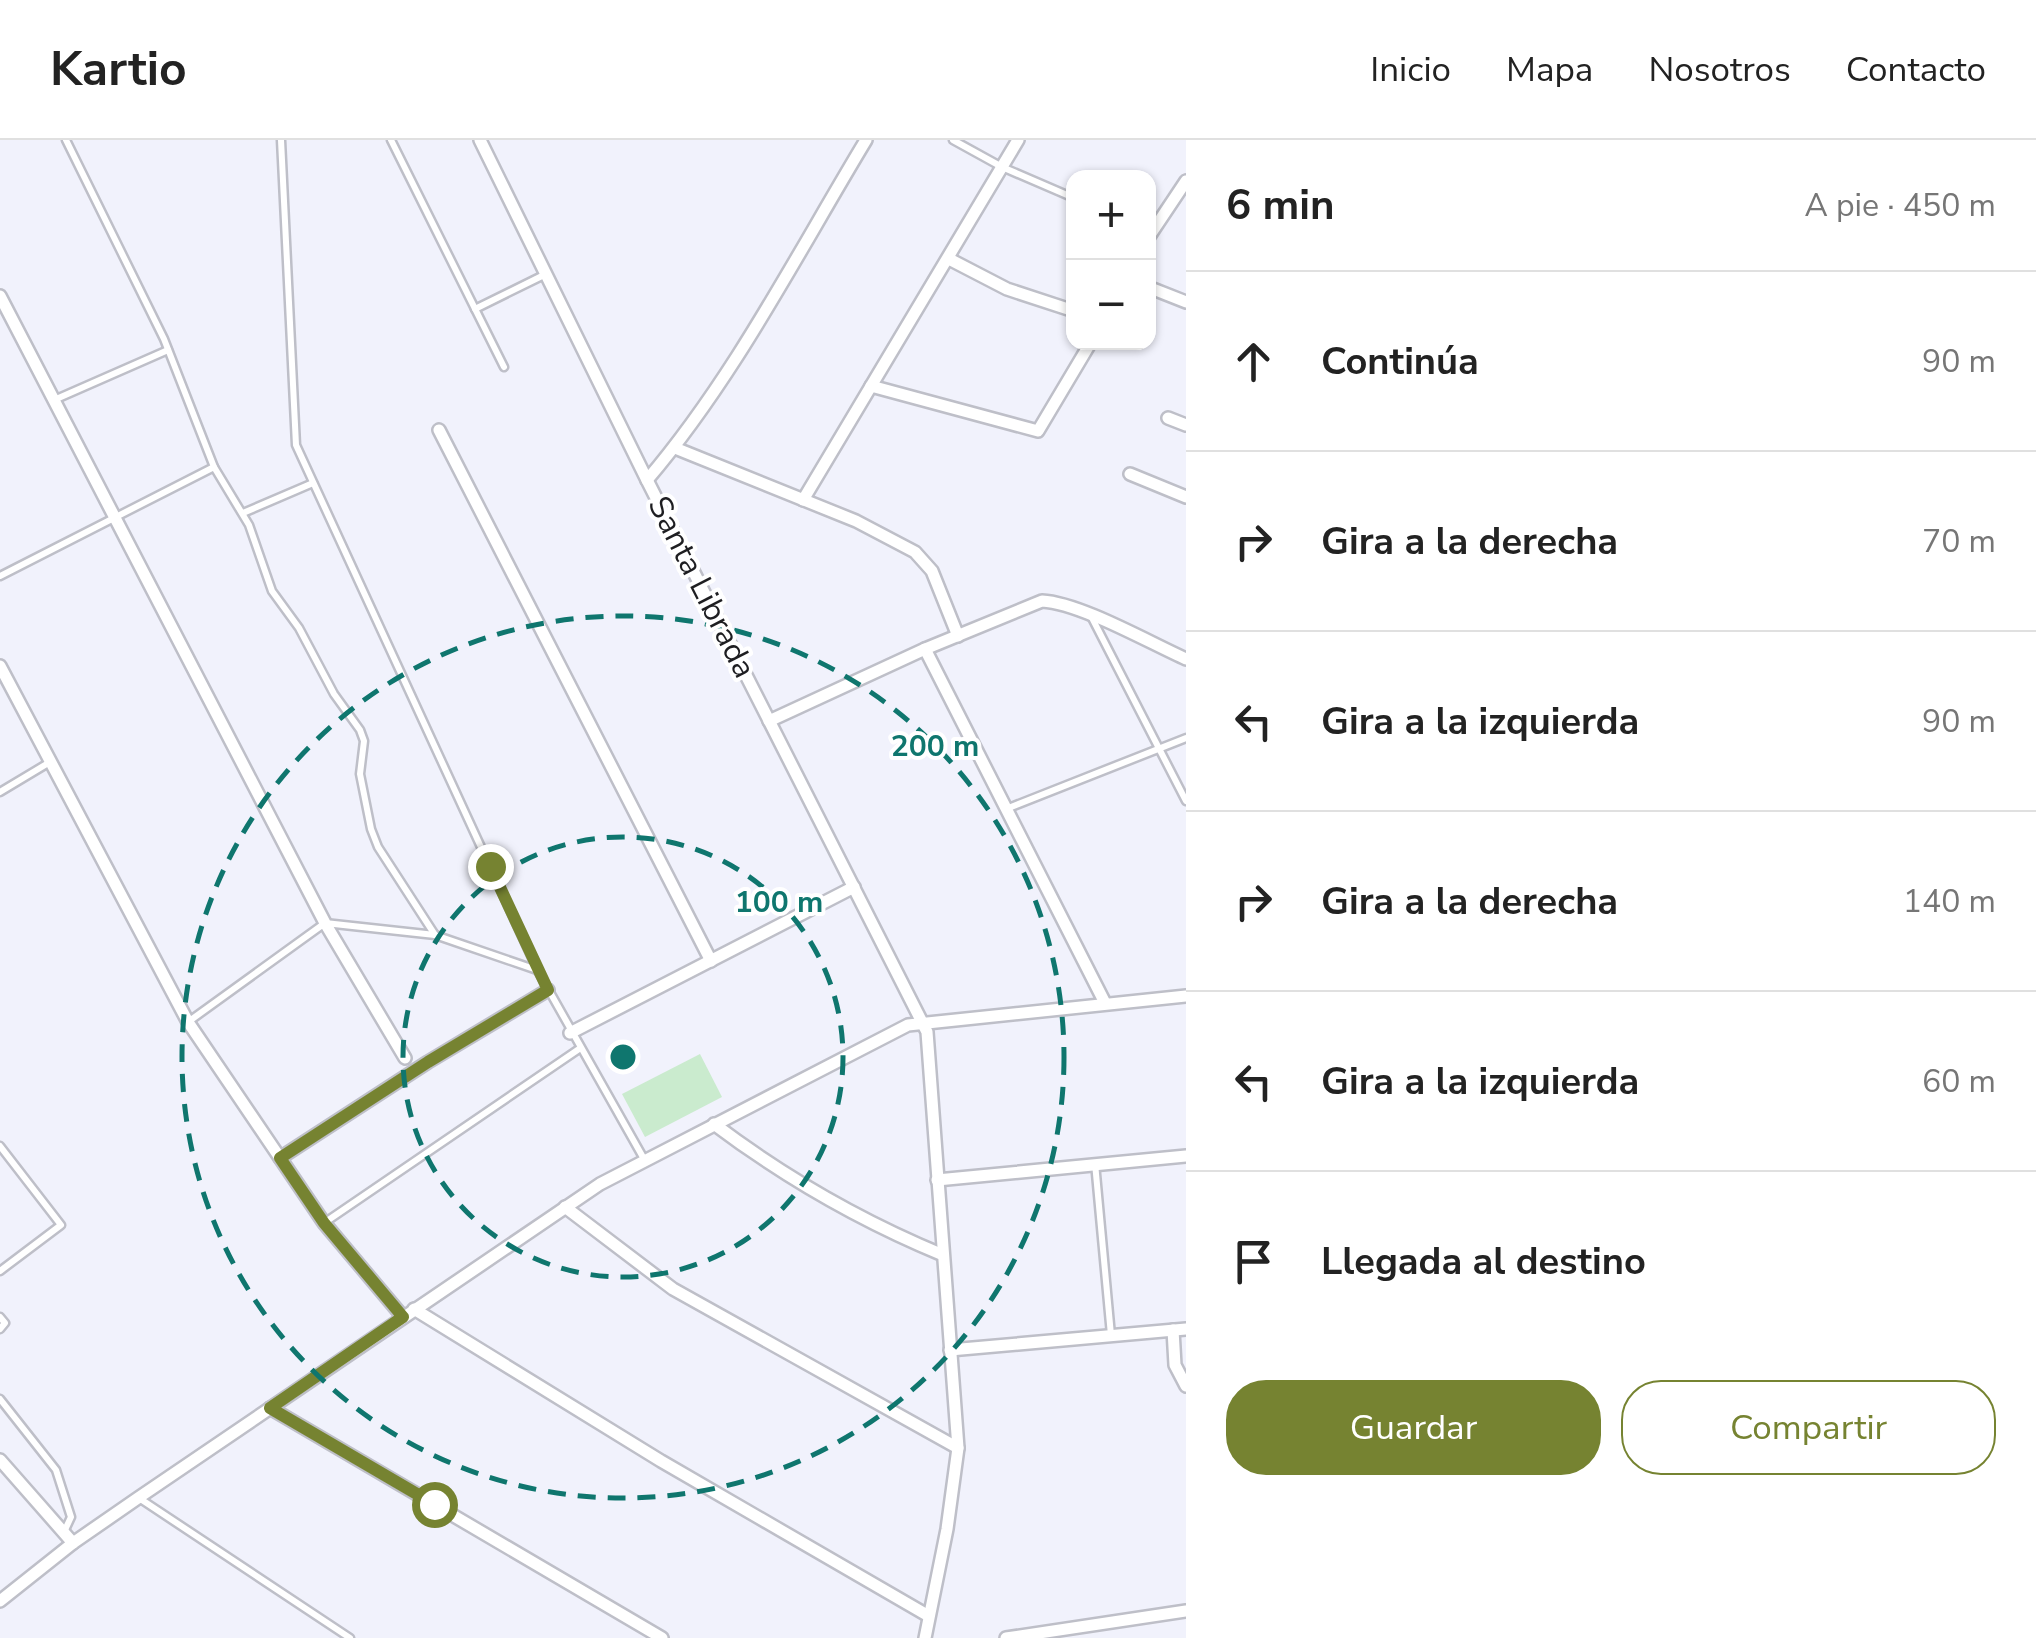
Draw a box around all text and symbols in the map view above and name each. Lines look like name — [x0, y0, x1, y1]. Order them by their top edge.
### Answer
text: Kartio — [50, 36, 187, 102]
text: Inicio — [1370, 46, 1451, 93]
text: Mapa — [1506, 46, 1593, 93]
text: Nosotros — [1648, 46, 1791, 93]
text: Contacto — [1846, 46, 1986, 93]
map controls — [1066, 170, 1156, 350]
button: + — [1066, 170, 1156, 260]
text: 6 min — [1226, 177, 1335, 234]
text: A pie · 450 m — [1804, 184, 1996, 227]
button: − — [1066, 260, 1156, 350]
icon: ahead — [1226, 334, 1281, 389]
text: Continúa — [1321, 336, 1479, 387]
text: 90 m — [1922, 340, 1996, 383]
street label: Santa Librada — [638, 489, 766, 685]
icon: right — [1226, 514, 1281, 569]
text: Gira a la derecha — [1321, 516, 1618, 567]
text: 70 m — [1922, 520, 1996, 563]
icon: left — [1226, 694, 1281, 749]
text: Gira a la izquierda — [1321, 696, 1639, 747]
text: 90 m — [1922, 700, 1996, 743]
text: 200 m — [891, 726, 979, 767]
route end — [468, 844, 514, 890]
icon: right — [1226, 874, 1281, 929]
text: Gira a la derecha — [1321, 876, 1618, 927]
text: 140 m — [1903, 880, 1996, 923]
text: 100 m — [735, 882, 823, 923]
centre of rings — [605, 1039, 641, 1075]
icon: left — [1226, 1054, 1281, 1109]
text: Gira a la izquierda — [1321, 1056, 1639, 1107]
text: 60 m — [1922, 1060, 1996, 1103]
icon: arrive — [1226, 1234, 1281, 1289]
text: Llegada al destino — [1321, 1236, 1646, 1287]
button: Guardar — [1226, 1380, 1601, 1475]
button: Compartir — [1621, 1380, 1996, 1475]
route start — [412, 1482, 458, 1528]

